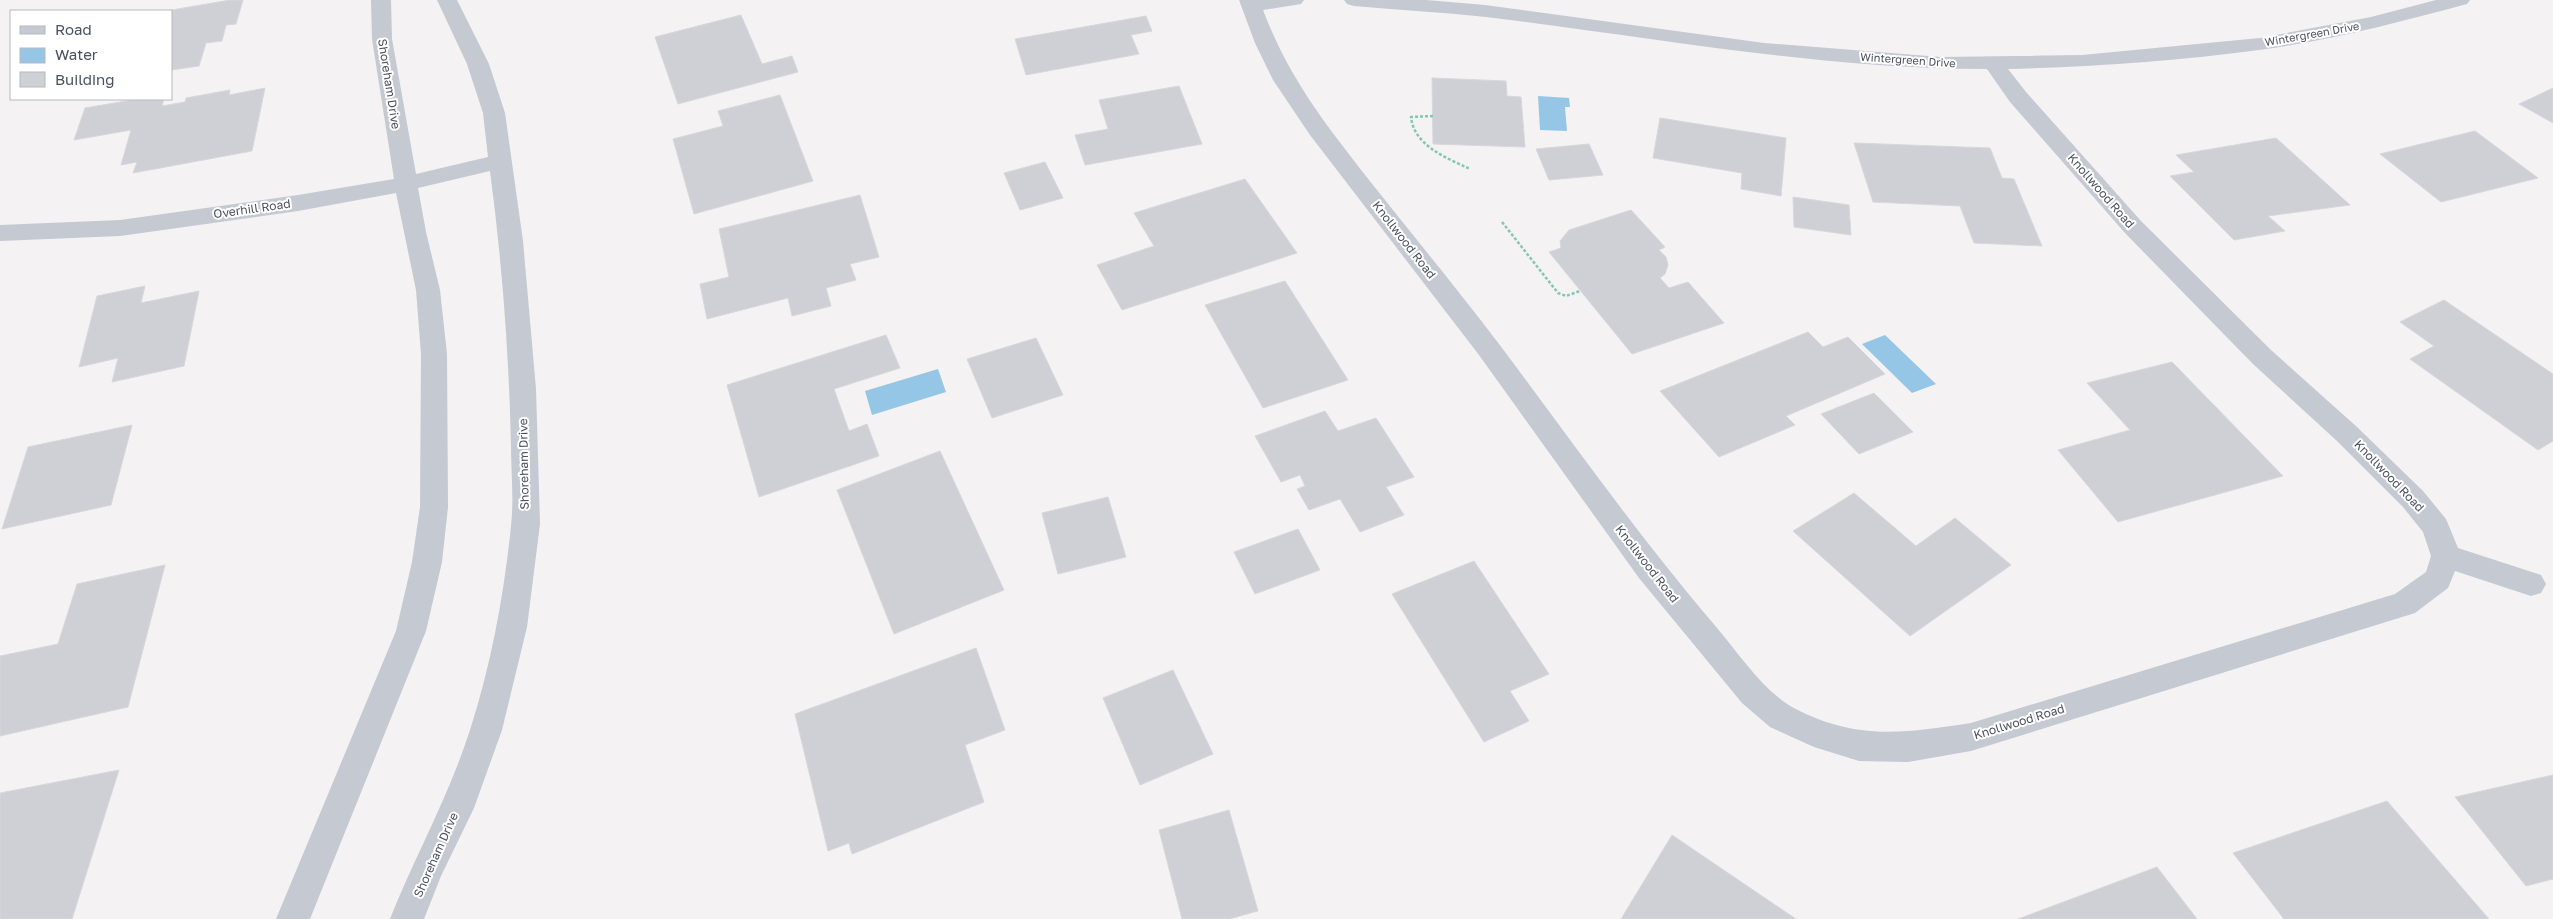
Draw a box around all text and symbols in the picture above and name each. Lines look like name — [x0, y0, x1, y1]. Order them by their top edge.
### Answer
legend — [10, 10, 172, 100]
street label: Wintergreen Drive — [2264, 19, 2360, 48]
text: Road — [55, 20, 92, 38]
street label: Shoreham Drive — [375, 38, 404, 130]
text: Water — [55, 45, 98, 63]
street label: Wintergreen Drive — [1860, 50, 1956, 69]
text: Building — [55, 70, 115, 88]
street label: Knollwood Road — [2065, 150, 2138, 231]
street label: Overhill Road — [212, 196, 291, 221]
street label: Knollwood Road — [1369, 198, 1439, 281]
street label: Shoreham Drive — [515, 418, 532, 510]
street label: Knollwood Road — [2351, 437, 2427, 515]
street label: Knollwood Road — [1612, 522, 1682, 605]
street label: Knollwood Road — [1972, 701, 2066, 742]
street label: Shoreham Drive — [410, 810, 461, 900]

